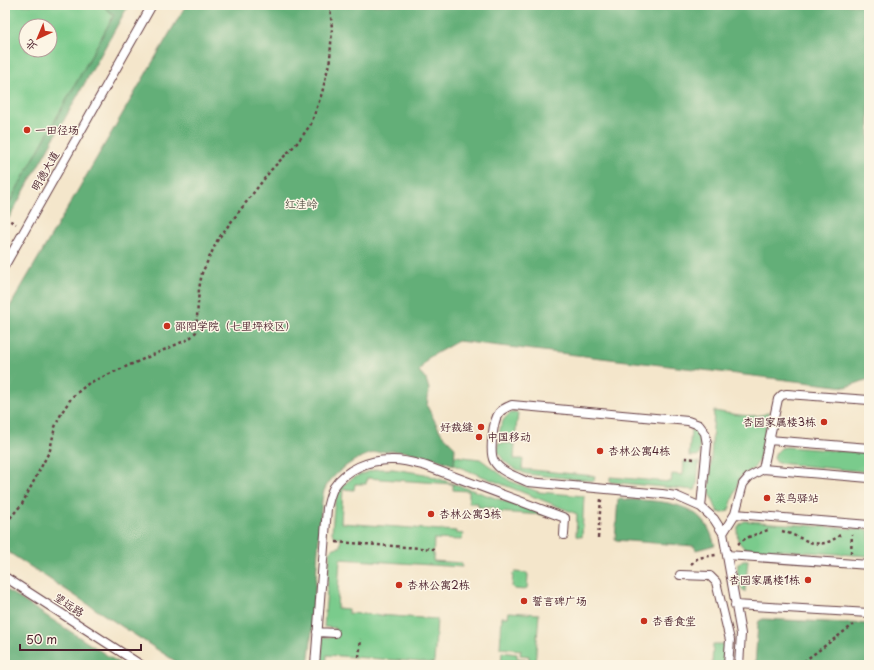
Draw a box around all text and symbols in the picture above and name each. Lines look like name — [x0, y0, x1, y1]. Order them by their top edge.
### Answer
north arrow — [18, 18, 58, 58]
text: 北 — [21, 36, 41, 55]
place label: 一田径场 — [35, 121, 79, 138]
marker: 一田径场 — [22, 125, 32, 135]
street label: 明德大道 — [26, 147, 63, 194]
park label: 红洼岭 — [285, 195, 318, 212]
place label: 邵阳学院（七里坪校区） — [175, 317, 296, 334]
marker: 邵阳学院（七里坪校区） — [162, 321, 172, 331]
place label: 杏园家属楼3栋 — [743, 413, 816, 430]
marker: 杏园家属楼3栋 — [819, 417, 829, 427]
place label: 好裁缝 — [440, 418, 473, 435]
marker: 好裁缝 — [476, 422, 486, 432]
place label: 中国移动 — [487, 428, 531, 445]
marker: 中国移动 — [474, 432, 484, 442]
place label: 杏林公寓4栋 — [608, 442, 670, 459]
marker: 杏林公寓4栋 — [595, 446, 605, 456]
place label: 菜鸟驿站 — [775, 489, 819, 506]
marker: 菜鸟驿站 — [762, 493, 772, 503]
place label: 杏林公寓3栋 — [439, 505, 501, 522]
marker: 杏林公寓3栋 — [426, 509, 436, 519]
place label: 杏园家属楼1栋 — [729, 571, 800, 588]
marker: 杏园家属楼1栋 — [803, 575, 813, 585]
place label: 杏林公寓2栋 — [407, 576, 470, 593]
marker: 杏林公寓2栋 — [394, 580, 404, 590]
street label: 望远路 — [51, 588, 88, 621]
place label: 誓言碑广场 — [532, 592, 587, 609]
marker: 誓言碑广场 — [519, 596, 529, 606]
place label: 杏香食堂 — [652, 612, 696, 629]
marker: 杏香食堂 — [639, 616, 649, 626]
scale bar — [20, 626, 141, 652]
text: 50 m — [26, 630, 57, 648]

